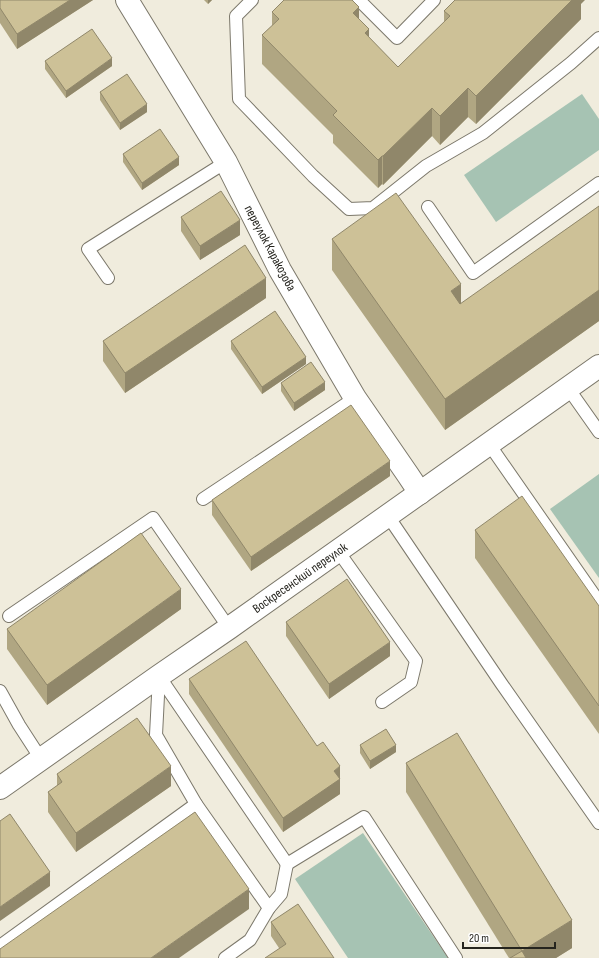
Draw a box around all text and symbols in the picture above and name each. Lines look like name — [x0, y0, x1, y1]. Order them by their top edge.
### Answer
street label: переулок Каракозова — [241, 202, 299, 294]
street label: Воскресенский переулок — [250, 539, 351, 617]
scale bar — [463, 924, 555, 950]
text: 20 m — [469, 931, 489, 946]

